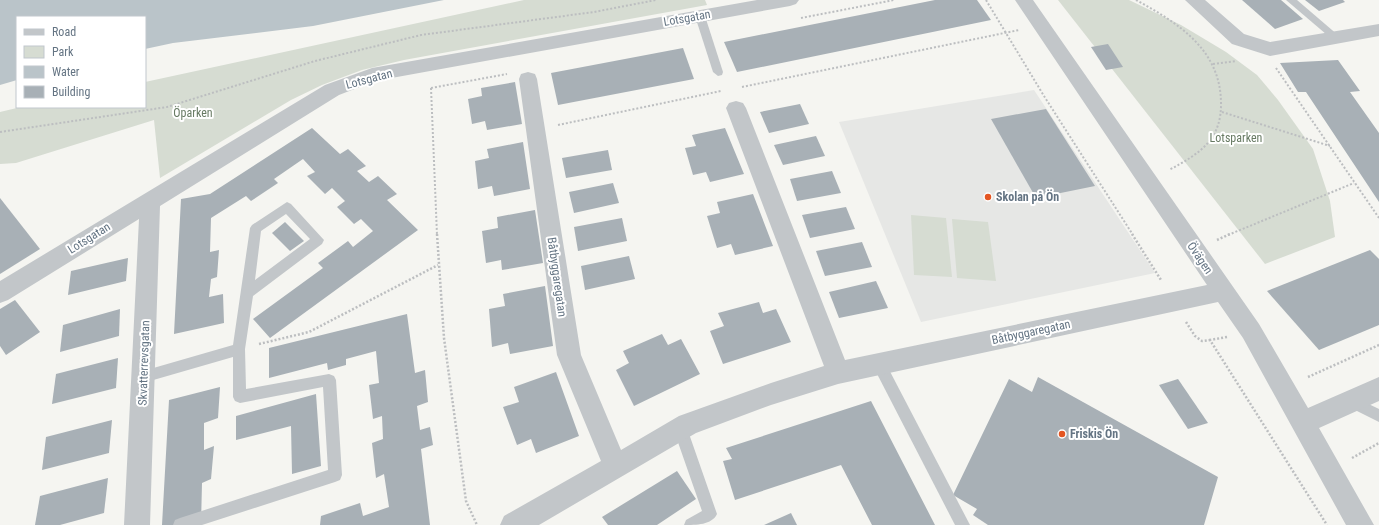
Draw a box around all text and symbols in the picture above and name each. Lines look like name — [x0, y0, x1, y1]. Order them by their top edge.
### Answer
street label: Lotsgatan — [662, 7, 712, 29]
legend — [16, 16, 146, 108]
text: Road — [52, 25, 76, 39]
text: Park — [52, 45, 74, 59]
text: Water — [52, 65, 80, 79]
street label: Lotsgatan — [344, 66, 394, 92]
text: Building — [52, 85, 90, 99]
park label: Öparken — [173, 105, 213, 120]
park label: Lotsparken — [1210, 131, 1263, 145]
place label: Skolan på Ön — [996, 189, 1059, 204]
marker: Skolan på Ön — [983, 192, 993, 202]
street label: Lotsgatan — [65, 219, 113, 257]
street label: Båtbyggaregatan — [544, 236, 570, 318]
street label: Övägen — [1184, 239, 1217, 277]
street label: Båtbyggaregatan — [990, 317, 1072, 347]
street label: Skvatterrevsgatan — [136, 320, 152, 406]
place label: Friskis Ön — [1070, 426, 1118, 441]
marker: Friskis Ön — [1057, 429, 1067, 439]

